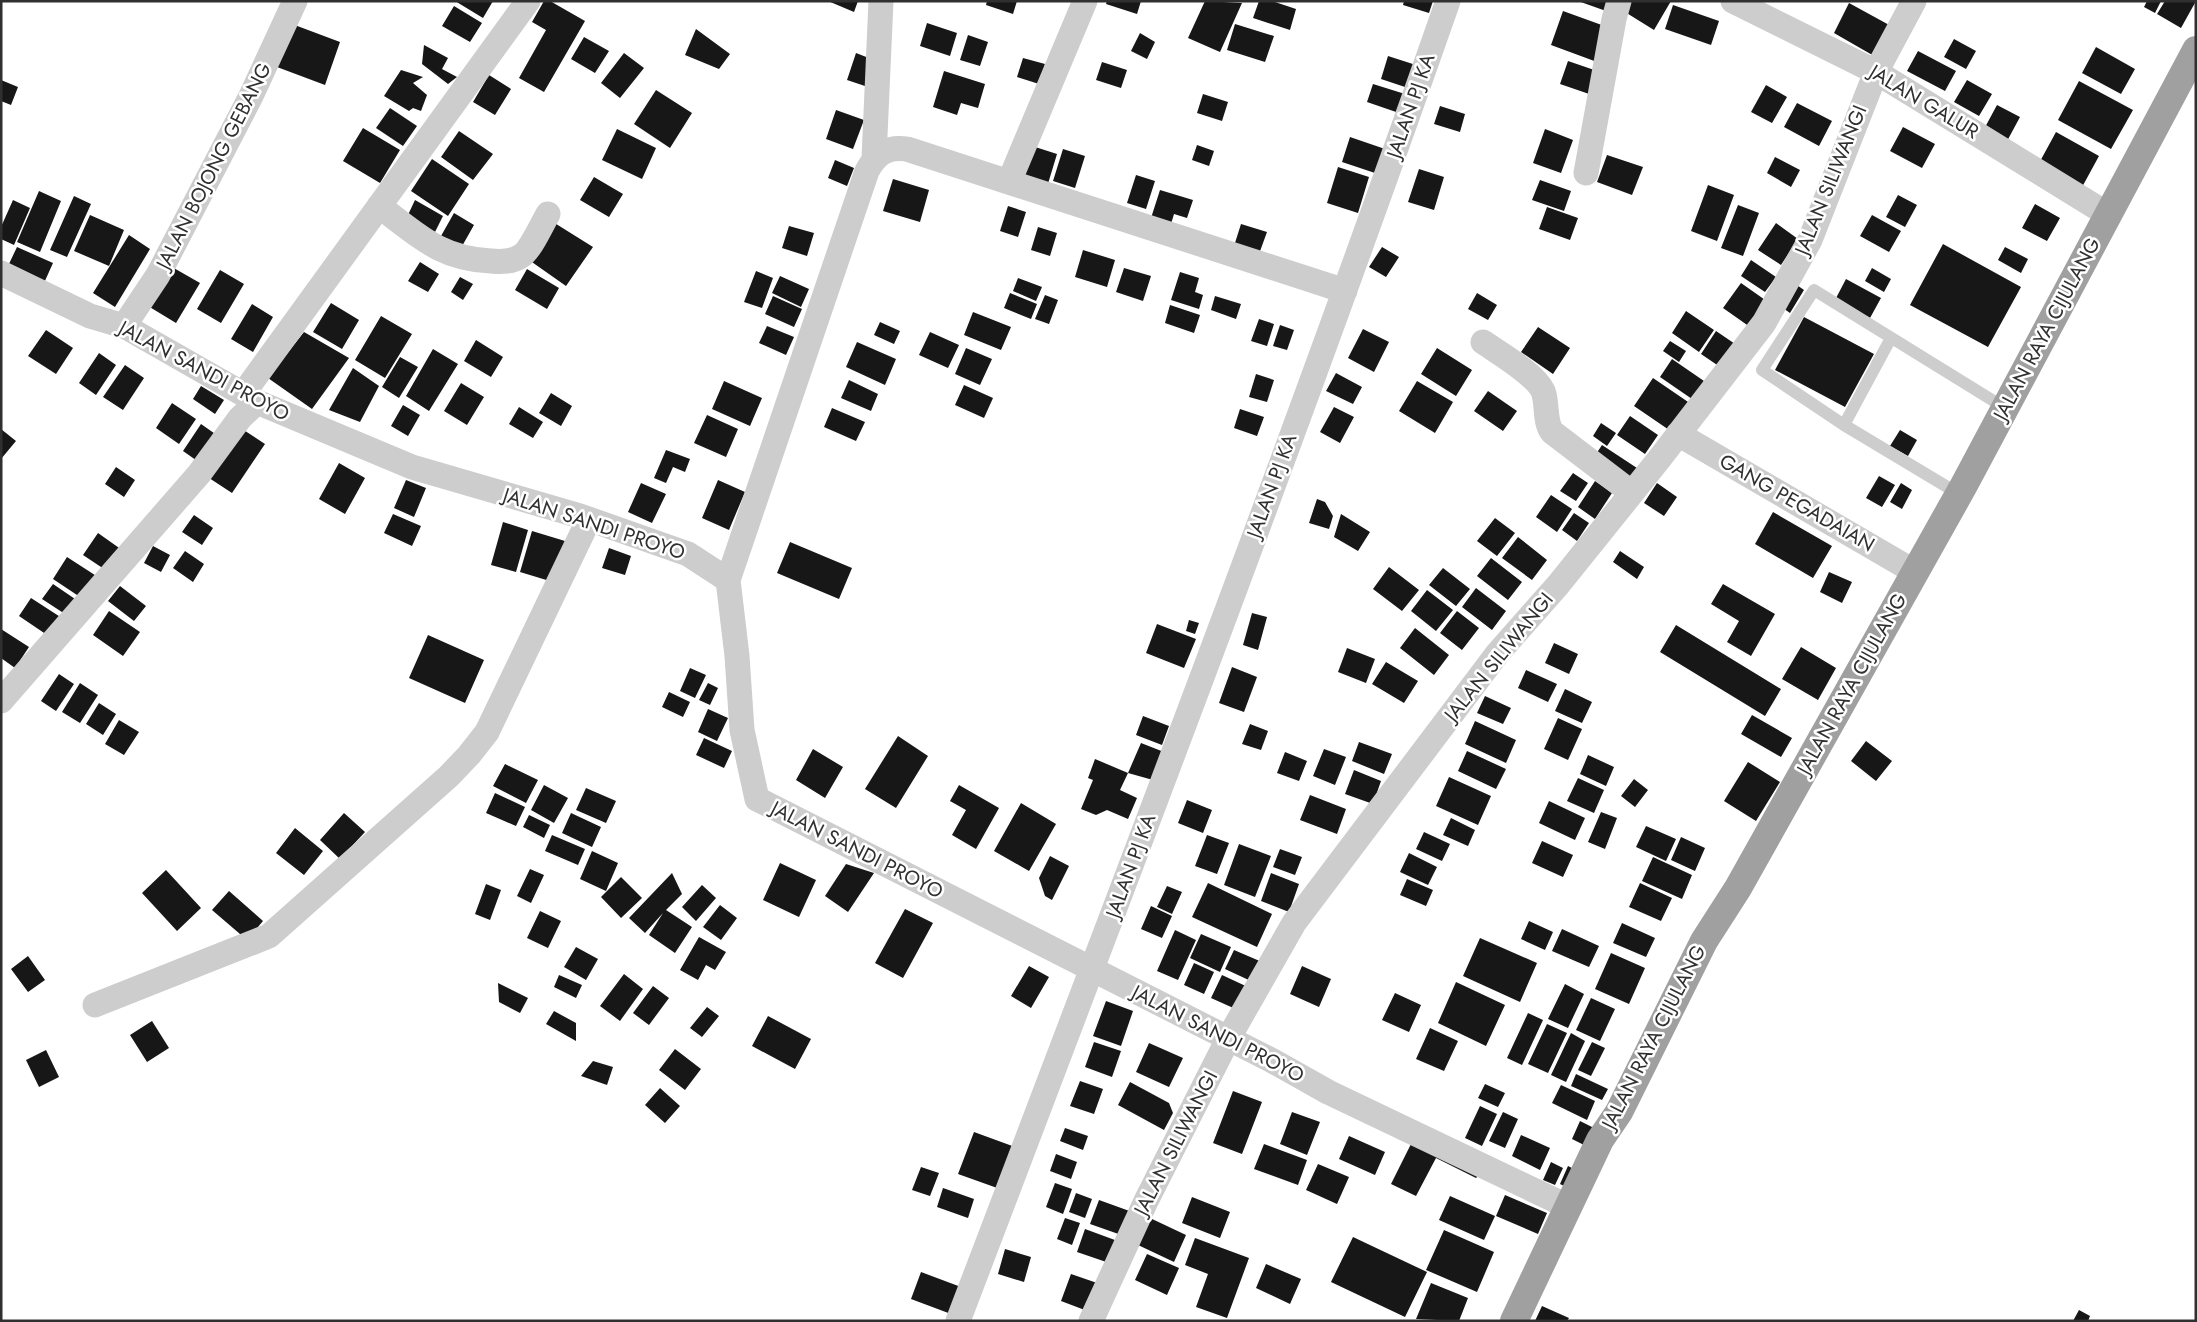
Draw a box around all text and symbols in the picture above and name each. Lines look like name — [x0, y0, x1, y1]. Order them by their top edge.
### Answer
street label: JALAN PJ KA — [1379, 49, 1443, 165]
street label: JALAN GALUR — [1861, 56, 1984, 146]
street label: JALAN BOJONG GEBANG — [148, 58, 279, 277]
street label: JALAN SILIWANGI — [1787, 101, 1874, 262]
street label: JALAN RAYA CIJULANG — [1985, 232, 2108, 428]
street label: JALAN SANDI PROYO — [111, 312, 295, 428]
street label: JALAN PJ KA — [1239, 429, 1304, 545]
street label: GANG PEGADAIAN — [1714, 447, 1880, 559]
street label: JALAN SANDI PROYO — [496, 480, 689, 567]
street label: JALAN SILIWANGI — [1436, 586, 1560, 730]
street label: JALAN RAYA CIJULANG — [1789, 588, 1914, 783]
street label: JALAN SANDI PROYO — [763, 793, 948, 906]
street label: JALAN PJ KA — [1098, 809, 1163, 925]
street label: JALAN RAYA CIJULANG — [1594, 940, 1713, 1137]
street label: JALAN SANDI PROYO — [1124, 977, 1309, 1090]
street label: JALAN SILIWANGI — [1126, 1066, 1225, 1223]

